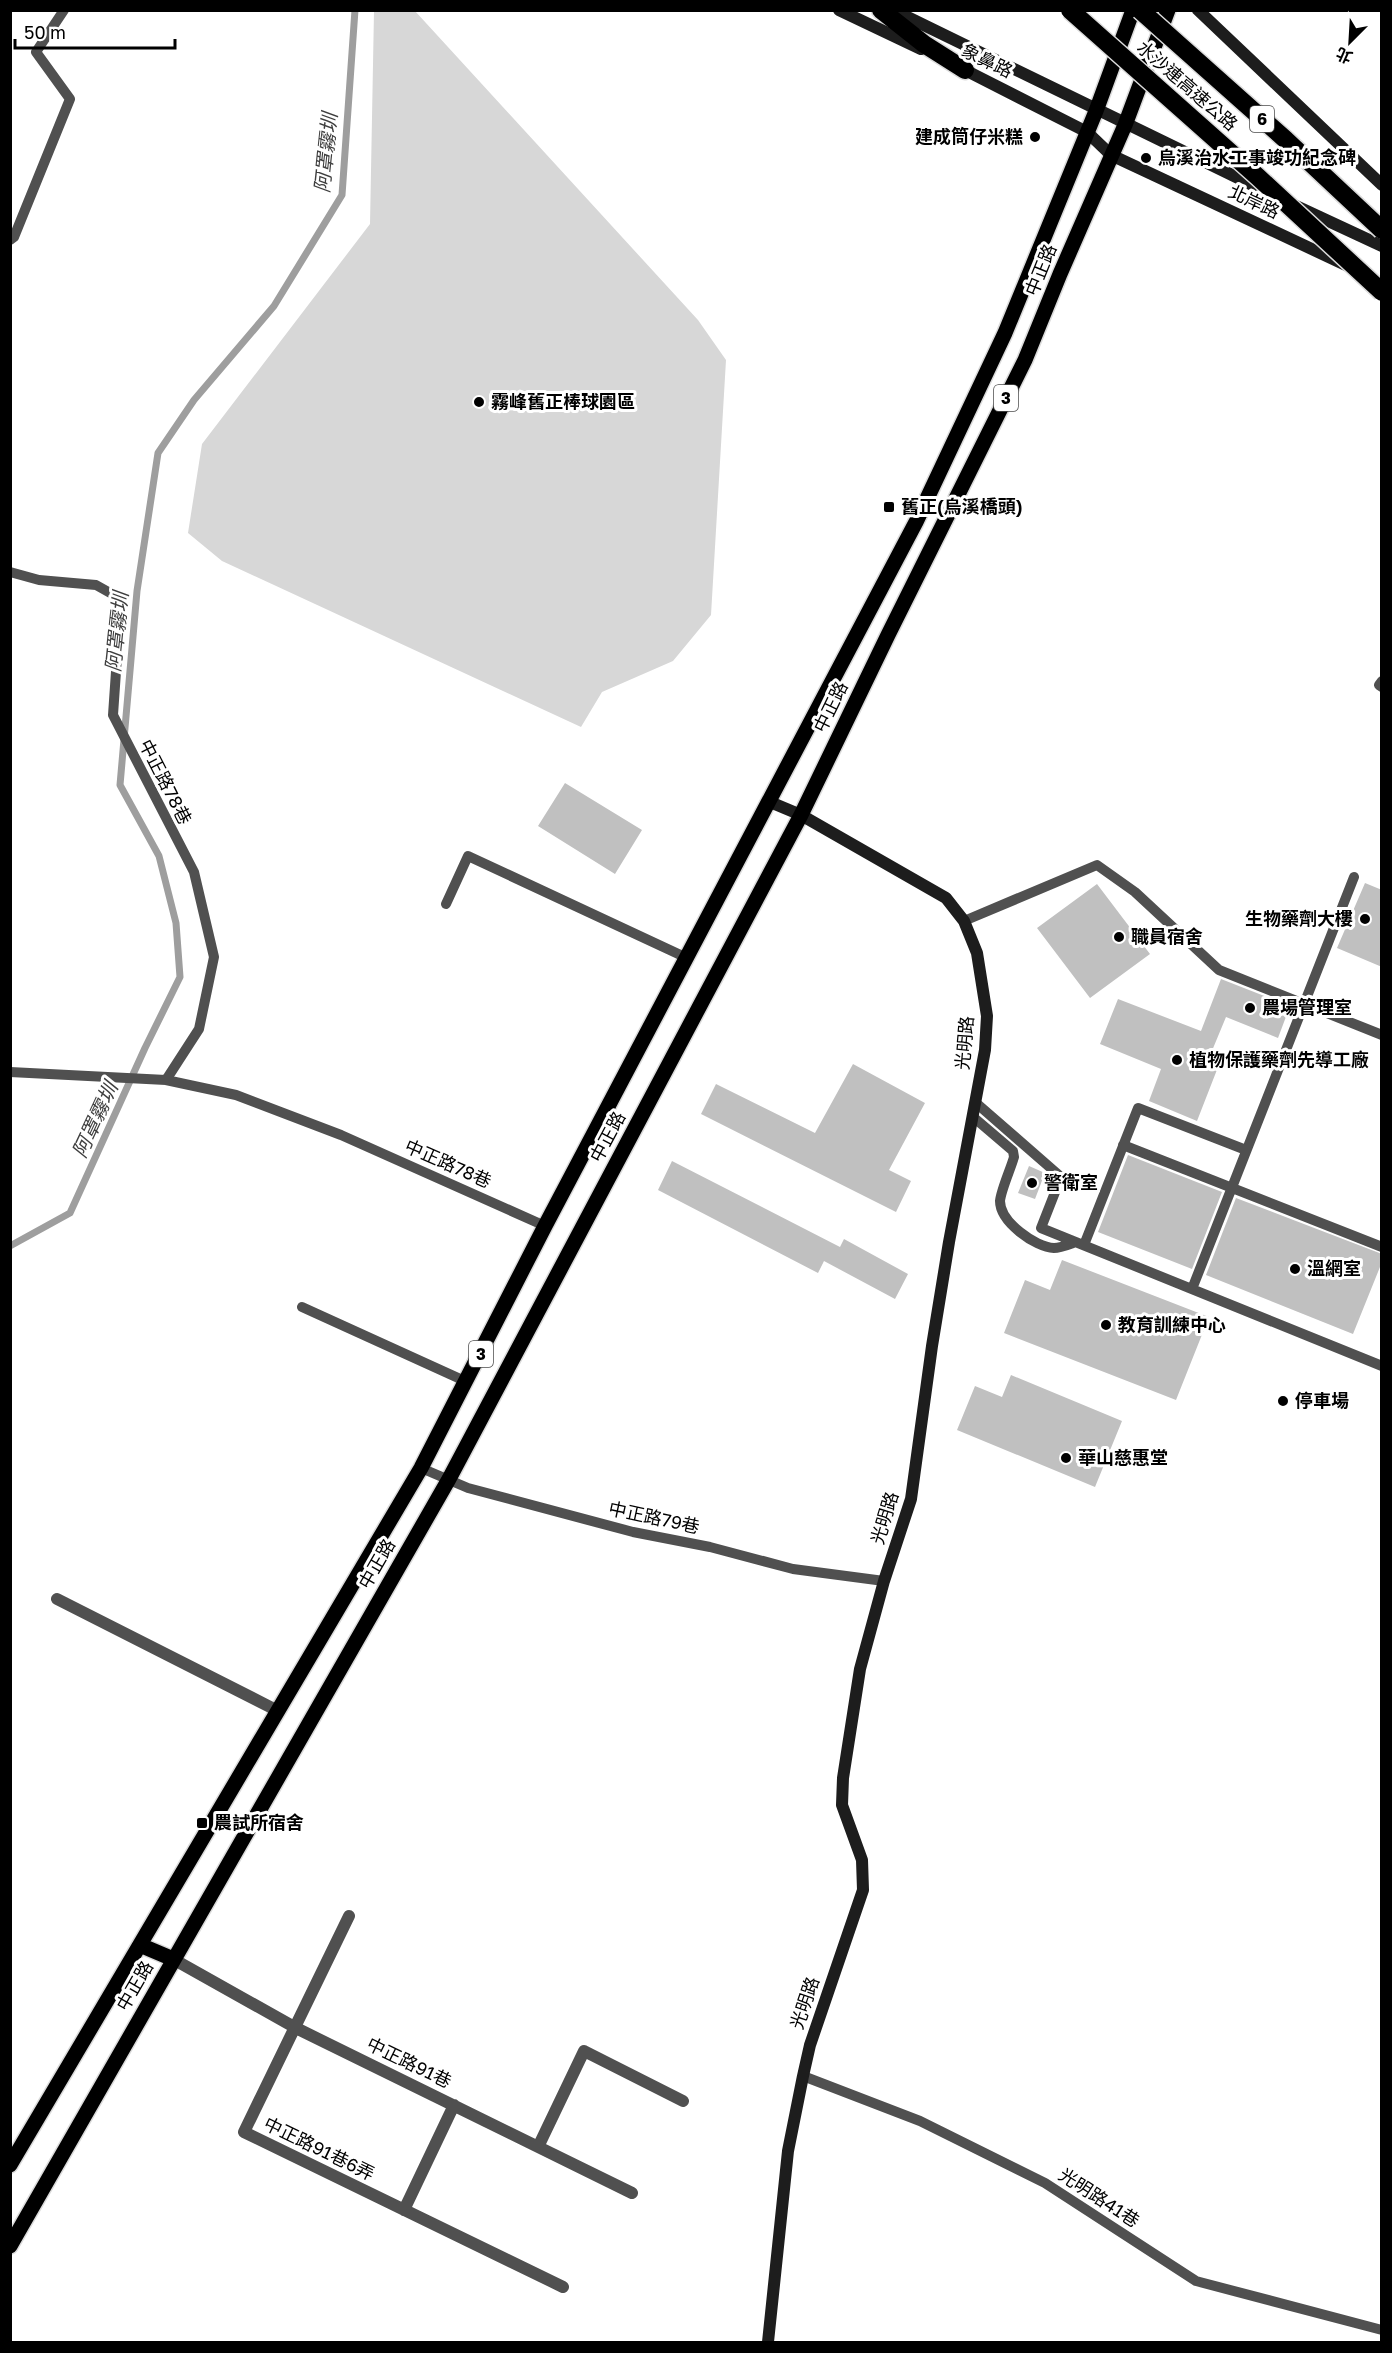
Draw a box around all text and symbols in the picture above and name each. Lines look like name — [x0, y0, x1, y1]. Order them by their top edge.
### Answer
scale bar — [15, 12, 176, 50]
north arrow — [1320, 12, 1380, 72]
text: 50 m — [24, 21, 66, 43]
street label: 水沙連高速公路 — [1133, 36, 1242, 135]
street label: 象鼻路 — [958, 38, 1017, 82]
text: 北 — [1333, 43, 1355, 68]
road number: 6 — [1250, 106, 1274, 132]
water label: 阿罩霧圳 — [309, 109, 341, 194]
place label: 建成筒仔米糕 — [915, 125, 1023, 147]
marker: 建成筒仔米糕 — [1028, 130, 1042, 144]
place label: 烏溪治水工事竣功紀念碑 — [1158, 146, 1356, 168]
marker: 烏溪治水工事竣功紀念碑 — [1139, 151, 1153, 165]
street label: 北岸路 — [1225, 180, 1284, 222]
street label: 中正路 — [1020, 240, 1060, 299]
road number: 3 — [994, 385, 1018, 411]
place label: 霧峰舊正棒球園區 — [491, 390, 635, 412]
marker: 霧峰舊正棒球園區 — [472, 395, 486, 409]
place label: 舊正(烏溪橋頭) — [901, 495, 1023, 517]
marker: 舊正(烏溪橋頭) — [882, 500, 896, 514]
water label: 阿罩霧圳 — [100, 588, 132, 673]
street label: 中正路 — [808, 677, 852, 736]
street label: 中正路78巷 — [135, 735, 197, 828]
place label: 生物藥劑大樓 — [1245, 907, 1353, 929]
marker: 生物藥劑大樓 — [1358, 912, 1372, 926]
place label: 職員宿舍 — [1131, 925, 1203, 947]
marker: 職員宿舍 — [1112, 930, 1126, 944]
place label: 農場管理室 — [1262, 996, 1352, 1018]
marker: 農場管理室 — [1243, 1001, 1257, 1015]
street label: 光明路 — [951, 1015, 977, 1071]
place label: 植物保護藥劑先導工廠 — [1189, 1048, 1369, 1070]
marker: 植物保護藥劑先導工廠 — [1170, 1053, 1184, 1067]
water label: 阿罩霧圳 — [66, 1076, 123, 1161]
street label: 中正路 — [585, 1108, 630, 1166]
street label: 中正路78巷 — [402, 1134, 495, 1192]
place label: 警衛室 — [1044, 1171, 1098, 1193]
marker: 警衛室 — [1025, 1176, 1039, 1190]
place label: 溫網室 — [1307, 1257, 1361, 1279]
marker: 溫網室 — [1288, 1262, 1302, 1276]
place label: 教育訓練中心 — [1118, 1313, 1226, 1335]
marker: 教育訓練中心 — [1099, 1318, 1113, 1332]
road number: 3 — [469, 1341, 493, 1367]
place label: 停車場 — [1295, 1389, 1349, 1411]
marker: 停車場 — [1276, 1394, 1290, 1408]
place label: 華山慈惠堂 — [1078, 1446, 1168, 1468]
marker: 華山慈惠堂 — [1059, 1451, 1073, 1465]
street label: 光明路 — [866, 1489, 902, 1547]
street label: 中正路79巷 — [607, 1497, 702, 1537]
street label: 中正路 — [353, 1535, 399, 1592]
place label: 農試所宿舍 — [214, 1811, 304, 1833]
marker: 農試所宿舍 — [195, 1816, 209, 1830]
street label: 中正路 — [111, 1957, 157, 2014]
street label: 光明路 — [785, 1974, 823, 2032]
street label: 中正路91巷 — [363, 2032, 455, 2092]
street label: 中正路91巷6弄 — [260, 2112, 378, 2184]
street label: 光明路41巷 — [1055, 2163, 1144, 2231]

